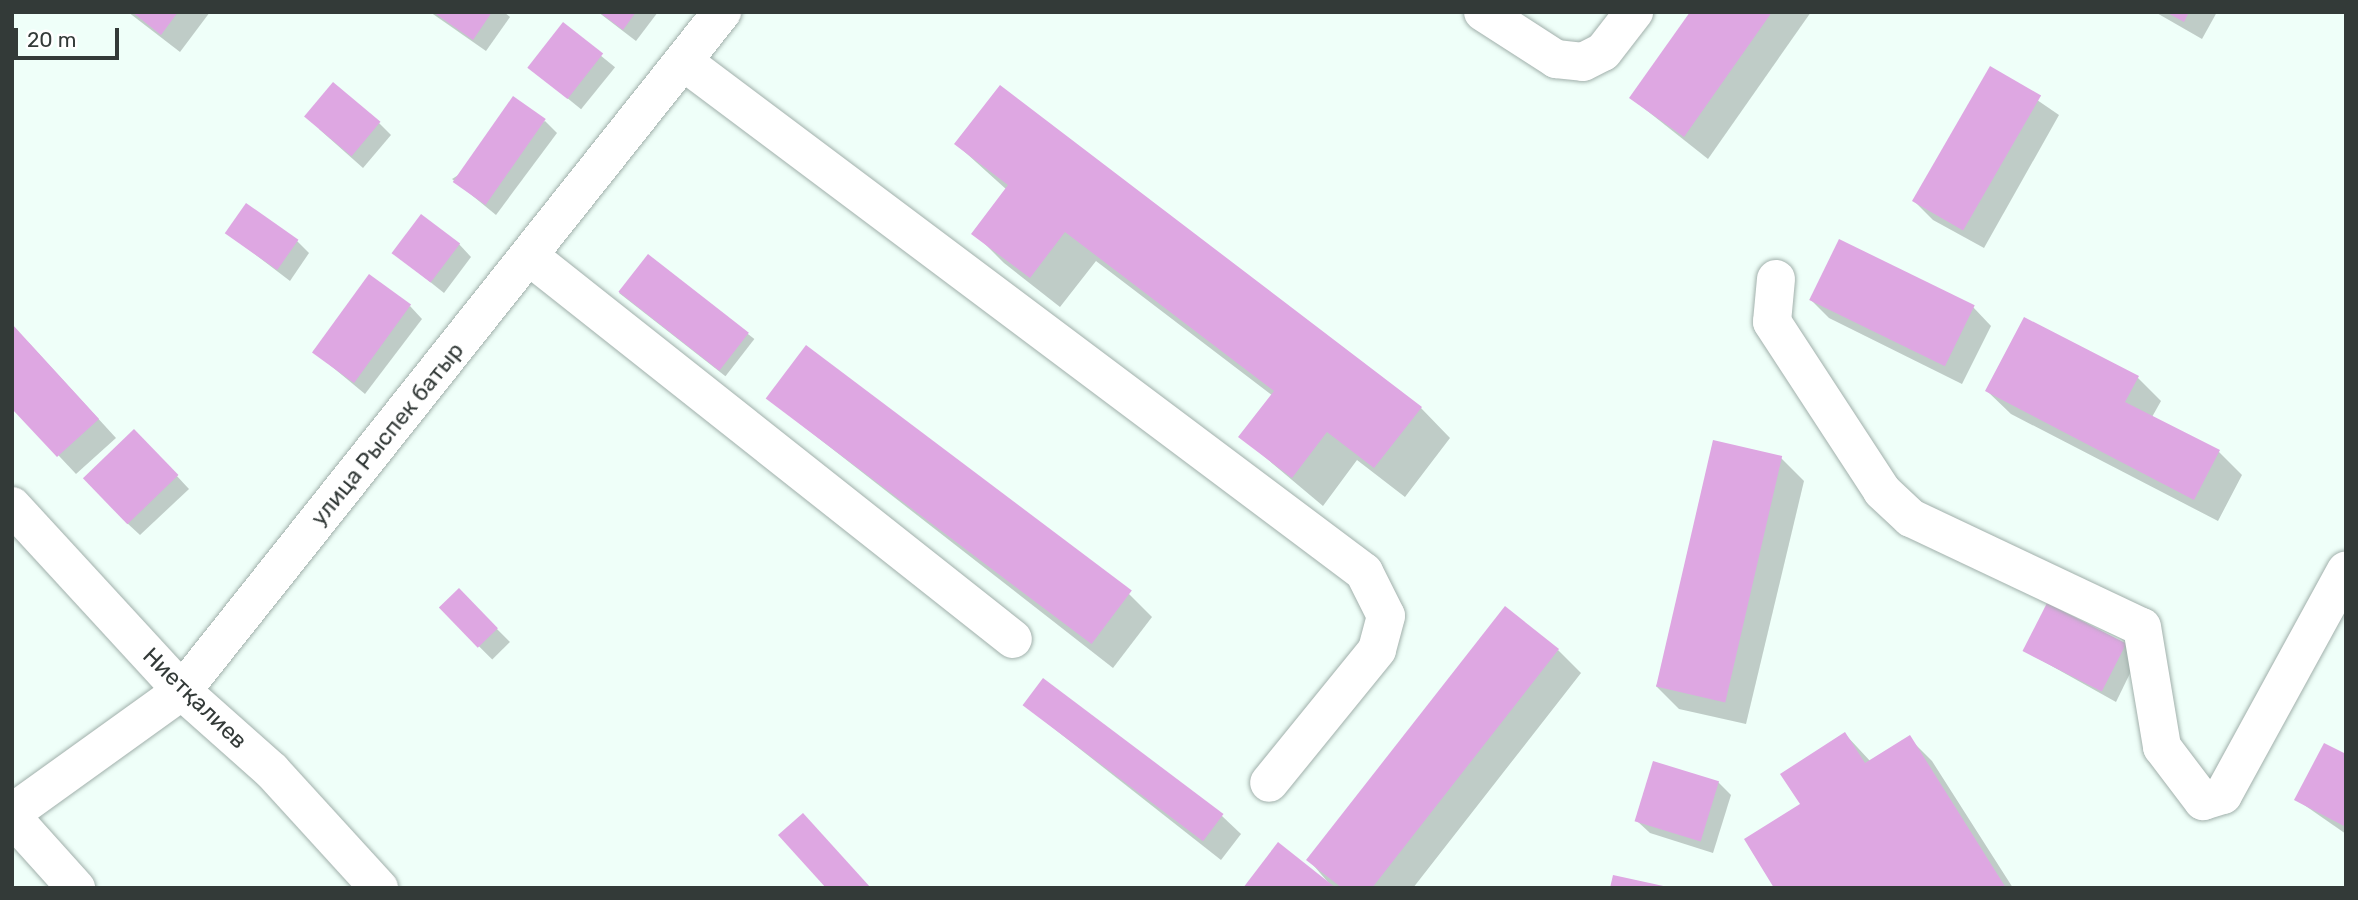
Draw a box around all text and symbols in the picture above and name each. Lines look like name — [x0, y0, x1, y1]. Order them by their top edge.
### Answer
scale bar — [18, 14, 122, 58]
text: 20 m — [27, 27, 76, 52]
street label: улица Рыспек батыр — [305, 337, 469, 531]
street label: Ниетқалиев — [137, 642, 253, 754]

